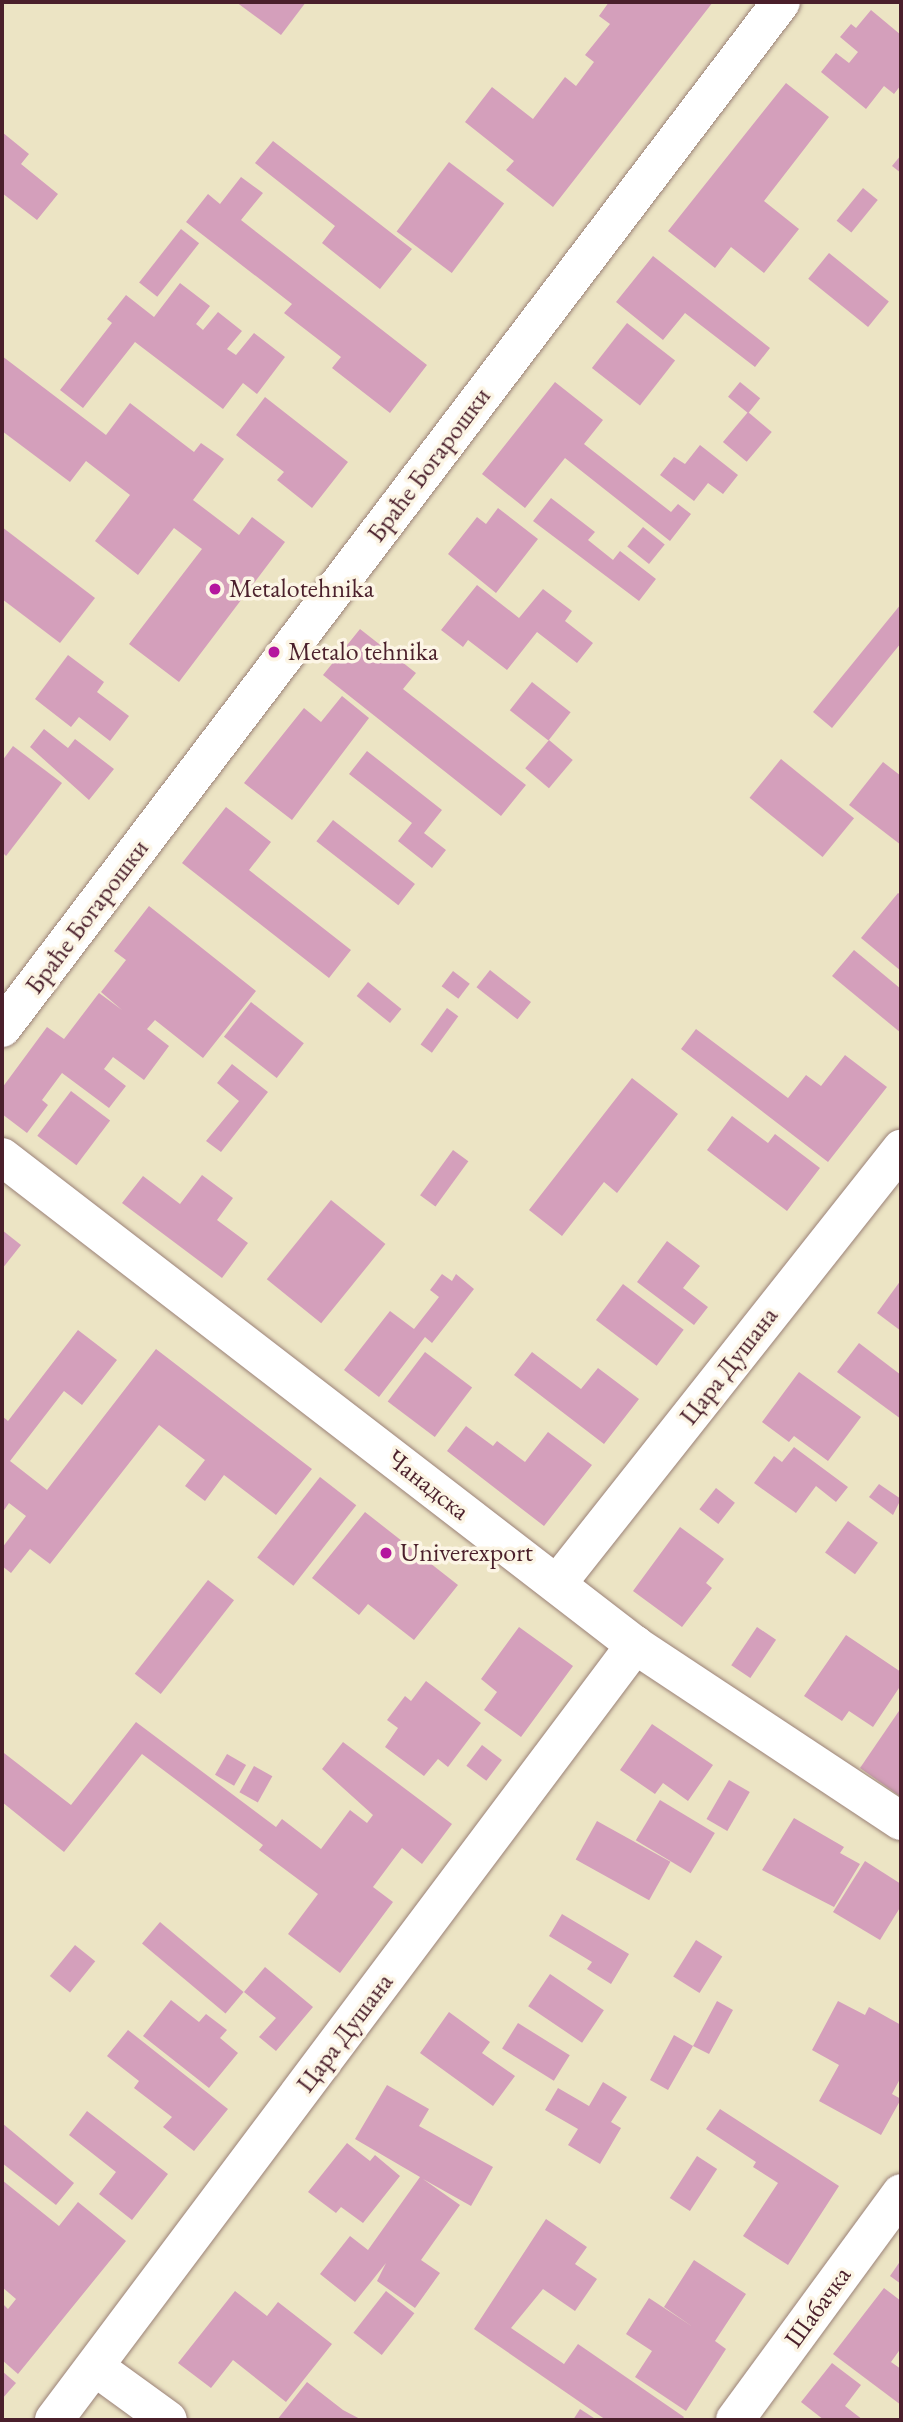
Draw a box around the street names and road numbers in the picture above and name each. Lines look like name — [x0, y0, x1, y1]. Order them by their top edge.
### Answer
street label: Браће Богарошки — [361, 381, 497, 549]
street label: Браће Богарошки — [19, 833, 155, 1001]
street label: Цара Душана — [673, 1301, 785, 1431]
street label: Чанадска — [380, 1443, 476, 1527]
street label: Цара Душана — [290, 1967, 400, 2099]
street label: Шабачка — [778, 2260, 858, 2354]

